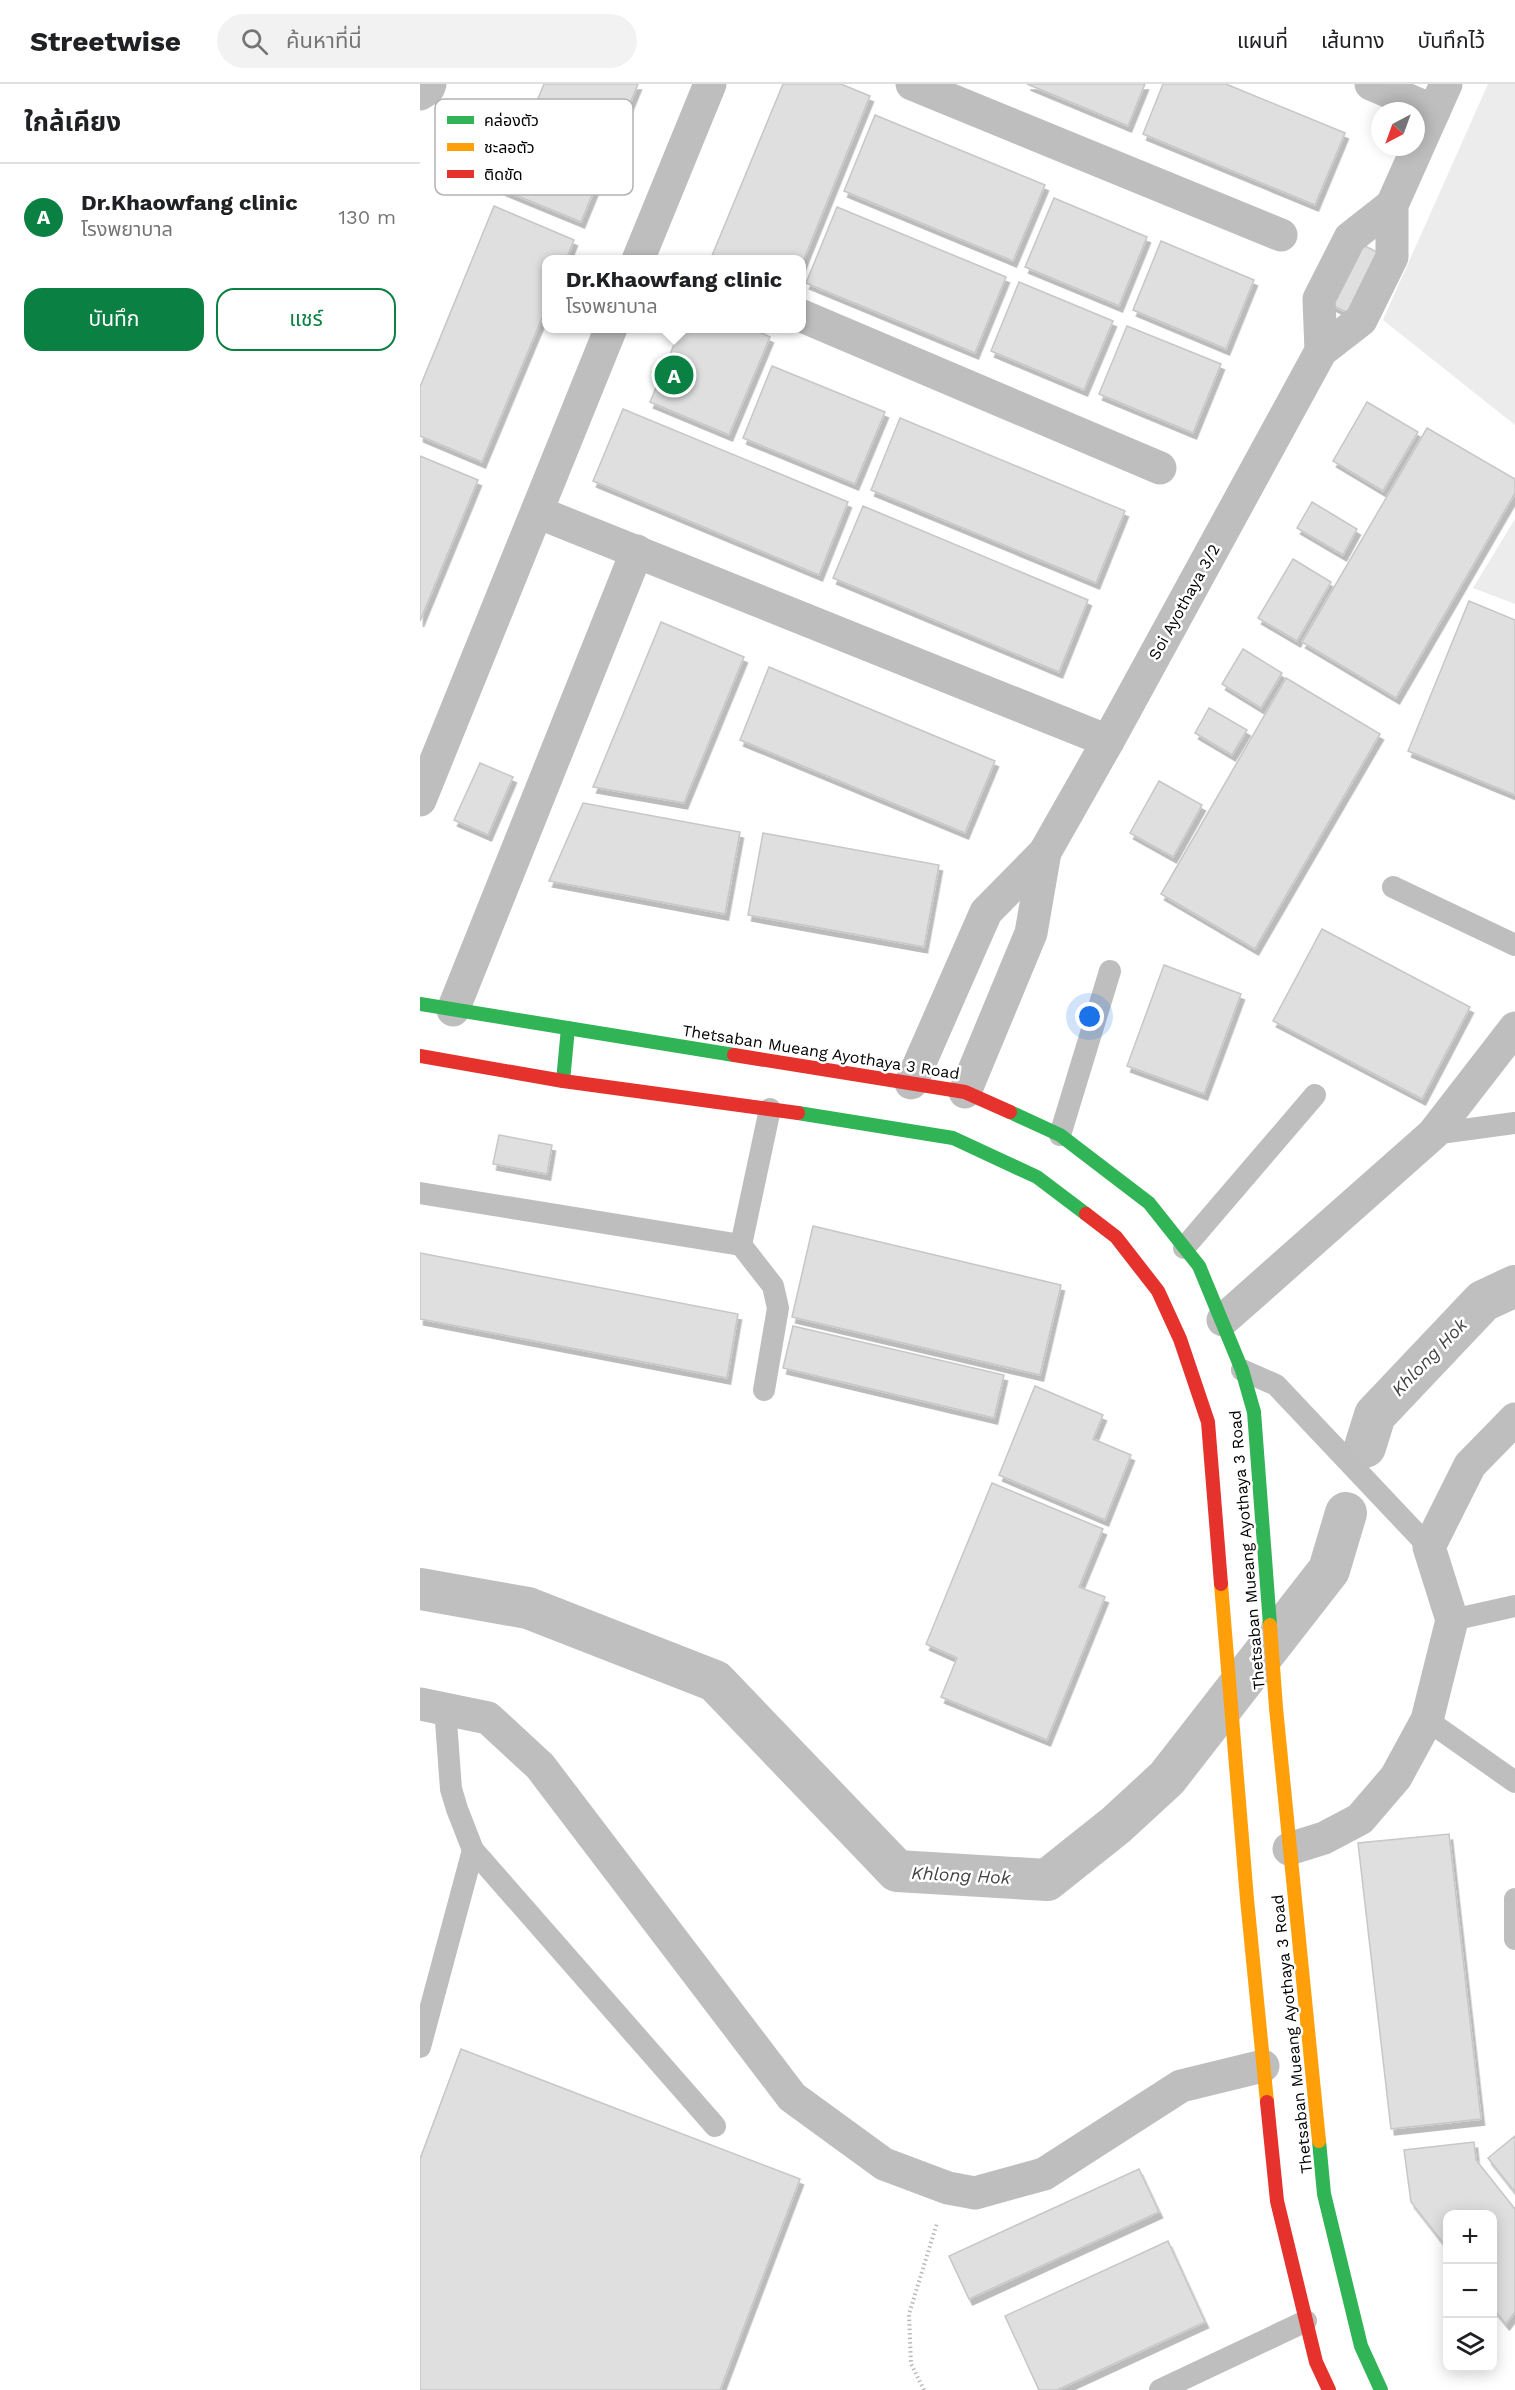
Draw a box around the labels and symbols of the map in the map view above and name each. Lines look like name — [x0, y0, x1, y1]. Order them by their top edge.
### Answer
legend — [435, 99, 633, 195]
north arrow — [1371, 102, 1425, 156]
text: คล่องตัว — [484, 111, 539, 130]
text: ชะลอตัว — [484, 138, 535, 157]
text: ติดขัด — [484, 165, 523, 184]
pin: A — [654, 352, 694, 398]
street label: Soi Ayothaya 3/2 — [1144, 541, 1224, 663]
your location — [1075, 1002, 1104, 1031]
street label: Thetsaban Mueang Ayothaya 3 Road — [681, 1021, 961, 1083]
water label: Khlong Hok — [1387, 1313, 1472, 1400]
street label: Thetsaban Mueang Ayothaya 3 Road — [1225, 1409, 1269, 1691]
water label: Khlong Hok — [911, 1862, 1012, 1888]
street label: Thetsaban Mueang Ayothaya 3 Road — [1268, 1894, 1316, 2174]

